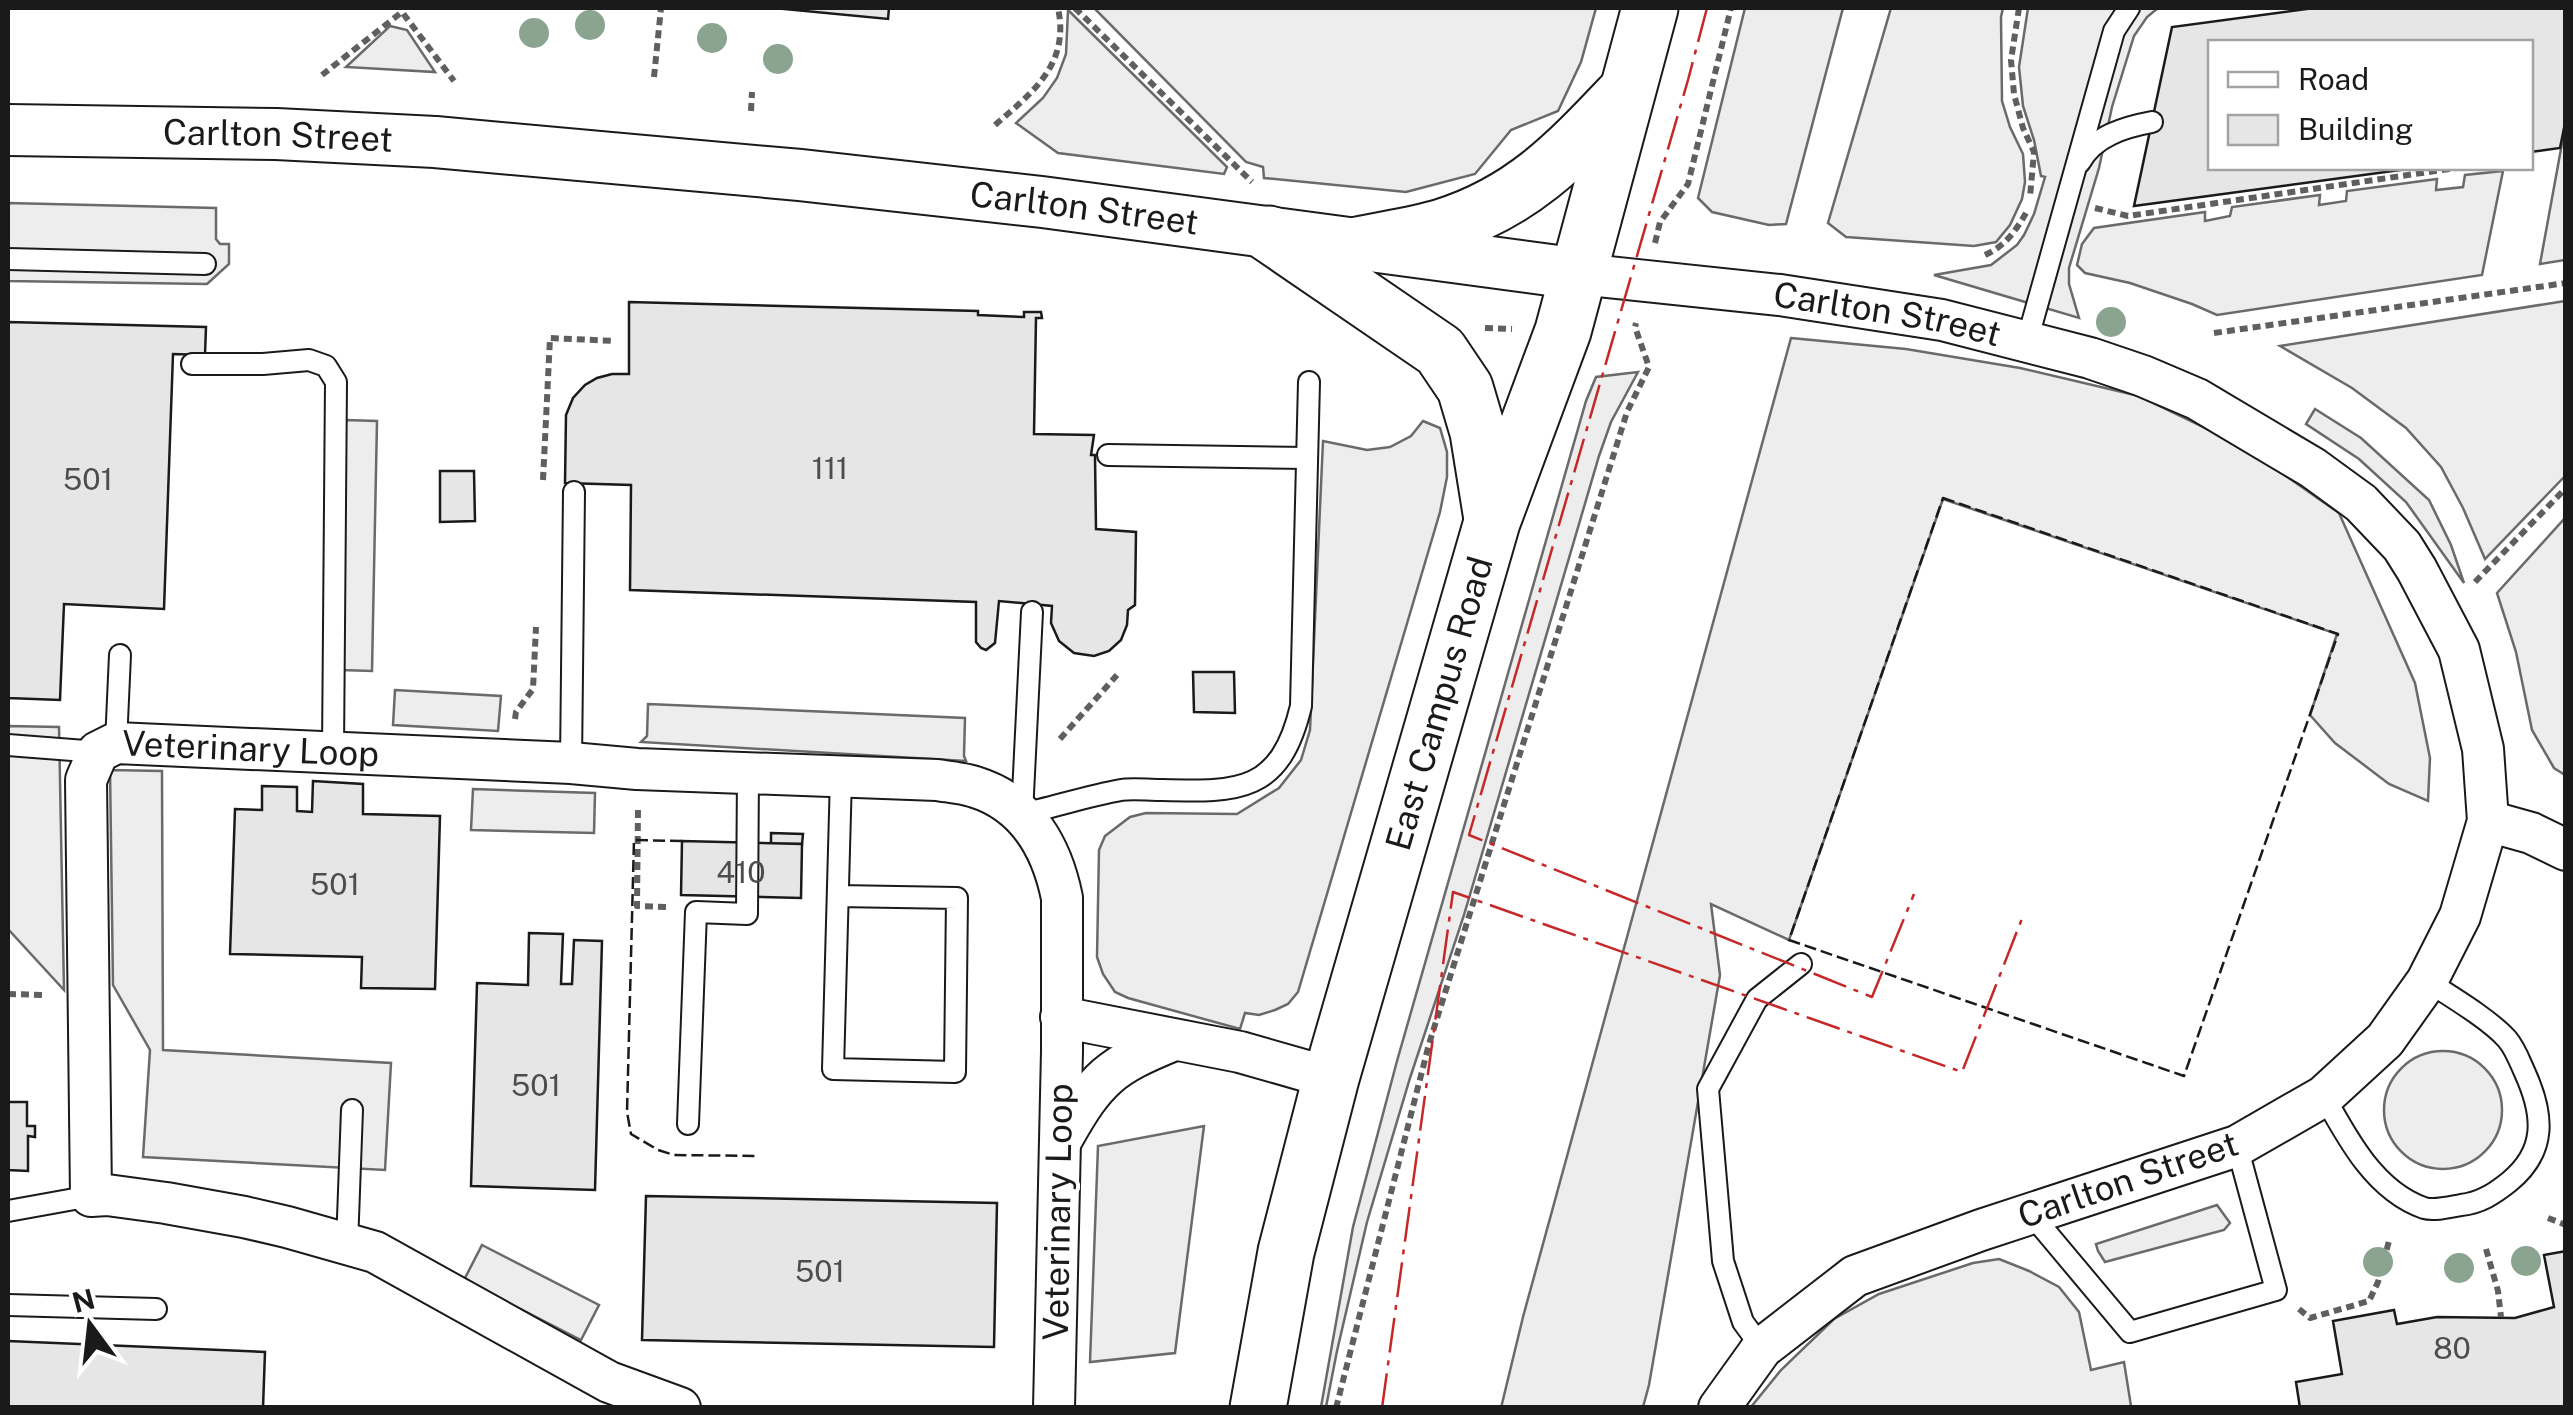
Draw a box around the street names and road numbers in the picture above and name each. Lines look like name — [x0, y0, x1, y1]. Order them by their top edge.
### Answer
street label: Carlton Street — [163, 111, 394, 160]
street label: Carlton Street — [968, 173, 1201, 243]
street label: Carlton Street — [1771, 273, 2005, 354]
street label: East Campus Road — [1377, 552, 1501, 855]
street label: Veterinary Loop — [121, 722, 380, 775]
street label: Veterinary Loop — [1035, 1083, 1080, 1341]
street label: Carlton Street — [2012, 1123, 2243, 1236]

